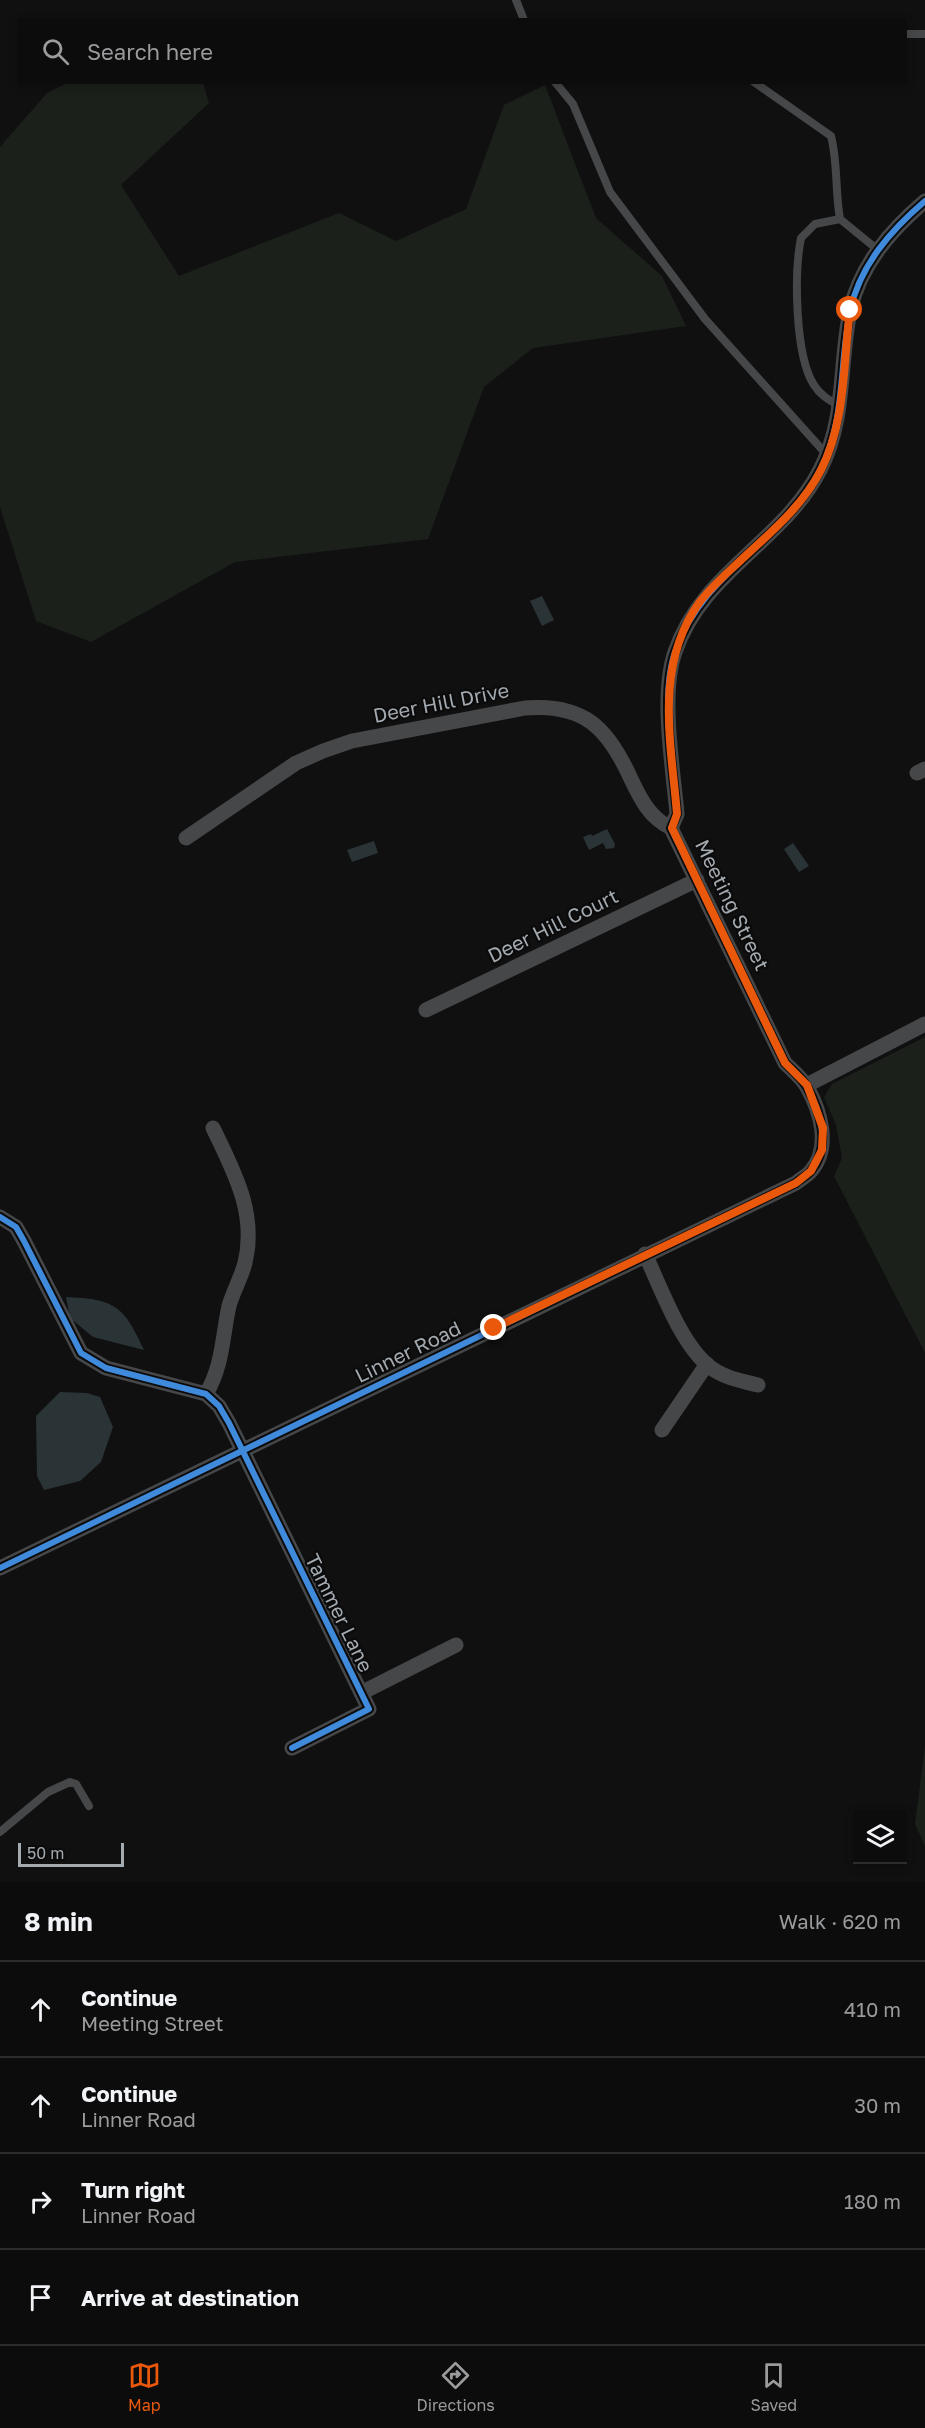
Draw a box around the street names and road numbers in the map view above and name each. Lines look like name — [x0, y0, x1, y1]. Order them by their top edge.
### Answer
street label: Deer Hill Drive — [371, 677, 511, 727]
street label: Meeting Street — [691, 835, 775, 974]
street label: Deer Hill Court — [483, 883, 622, 967]
street label: Linner Road — [351, 1315, 464, 1387]
street label: Tammer Lane — [301, 1550, 379, 1676]

